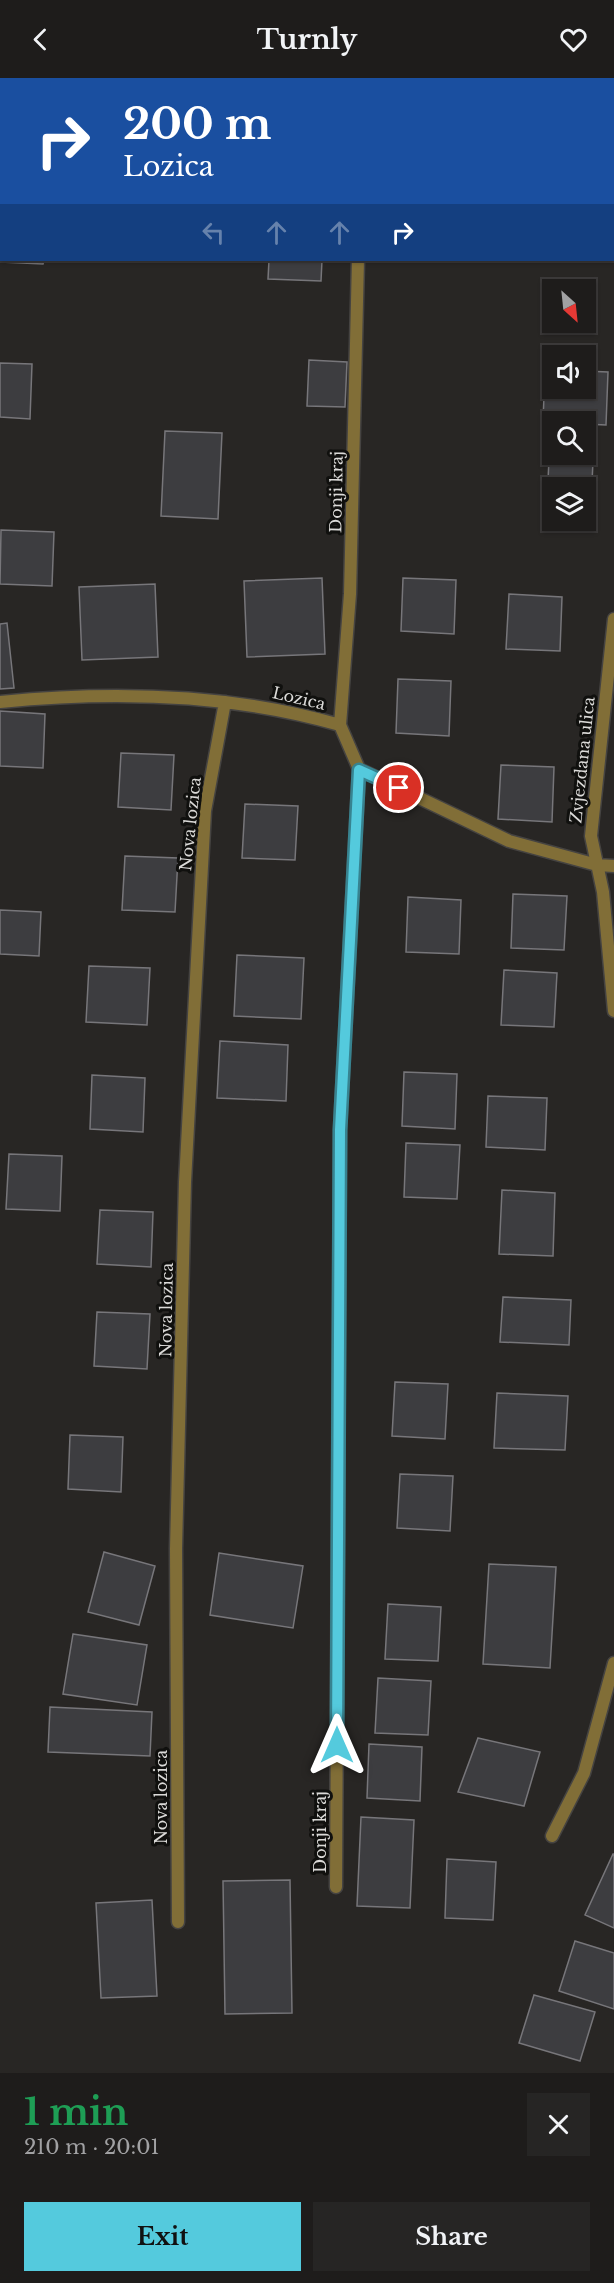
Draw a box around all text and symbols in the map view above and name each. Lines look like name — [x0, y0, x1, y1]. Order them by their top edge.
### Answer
icon: back — [24, 23, 57, 56]
text: Turnly — [257, 23, 357, 56]
icon: heart — [557, 23, 590, 56]
text: 200 m — [123, 98, 271, 150]
icon: right — [24, 102, 102, 180]
text: Lozica — [123, 150, 214, 183]
icon: left — [197, 216, 230, 249]
icon: ahead — [260, 216, 293, 249]
icon: ahead — [323, 216, 356, 249]
icon: right — [386, 216, 419, 249]
north arrow — [542, 279, 596, 333]
map controls — [542, 279, 596, 531]
button: sound — [542, 345, 596, 399]
button: search — [542, 411, 596, 465]
street label: Donji kraj — [325, 451, 347, 533]
button: layers — [542, 477, 596, 531]
street label: Lozica — [271, 682, 328, 714]
street label: Zvjezdana ulica — [565, 696, 599, 824]
pin — [373, 762, 424, 813]
icon: arrive — [382, 771, 415, 804]
street label: Nova lozica — [175, 776, 205, 872]
street label: Nova lozica — [155, 1263, 177, 1357]
position arrow — [305, 1713, 369, 1777]
street label: Nova lozica — [151, 1750, 171, 1844]
street label: Donji kraj — [310, 1791, 330, 1873]
text: 1 min — [24, 2090, 128, 2135]
button: close — [527, 2093, 590, 2156]
text: 210 m · 20:01 — [24, 2135, 159, 2159]
button: Exit — [24, 2202, 301, 2271]
button: Share — [313, 2202, 590, 2271]

